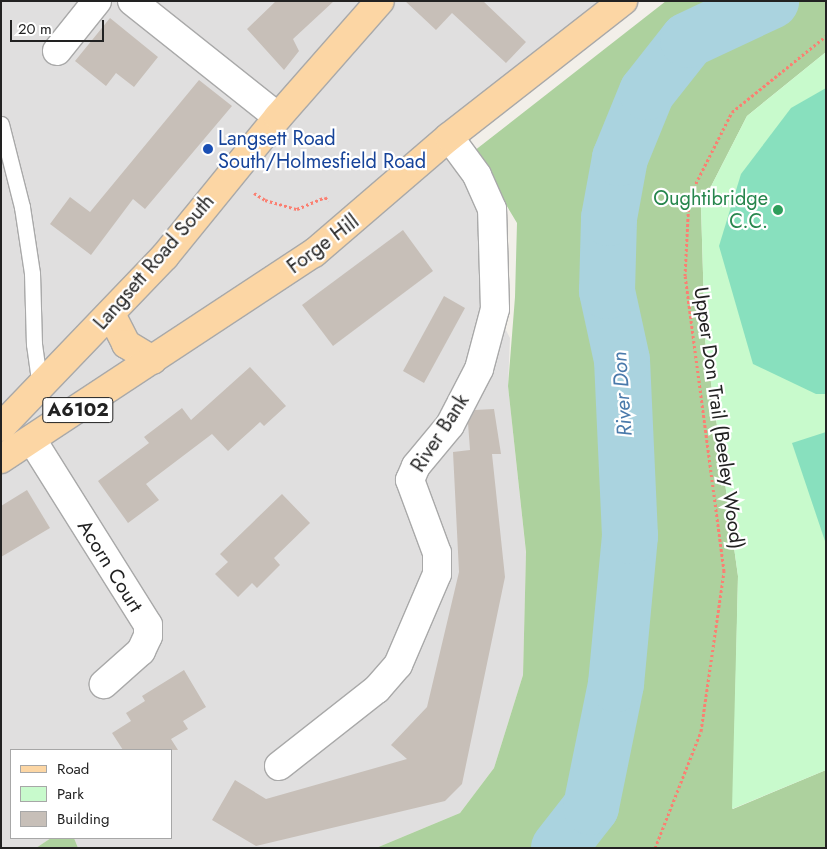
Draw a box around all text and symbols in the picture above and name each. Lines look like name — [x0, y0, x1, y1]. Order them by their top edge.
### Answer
scale bar — [12, 10, 106, 42]
text: 20 m — [18, 18, 52, 40]
place label: Langsett Road South/Holmesfield Road — [218, 126, 426, 173]
marker: Langsett Road South/Holmesfield Road — [202, 143, 214, 155]
place label: Oughtibridge C.C. — [653, 186, 768, 233]
street label: Langsett Road South — [89, 189, 219, 335]
marker: Oughtibridge C.C. — [772, 204, 784, 216]
street label: Forge Hill — [283, 209, 363, 279]
street label: Upper Don Trail (Beeley Wood) — [689, 285, 749, 551]
water label: River Don — [606, 351, 638, 437]
street label: River Bank — [406, 390, 474, 476]
road number: A6102 — [42, 394, 114, 426]
street label: Acorn Court — [72, 516, 148, 616]
legend — [10, 749, 172, 839]
text: Road — [57, 758, 89, 780]
text: Park — [57, 783, 84, 805]
text: Building — [57, 808, 109, 830]

